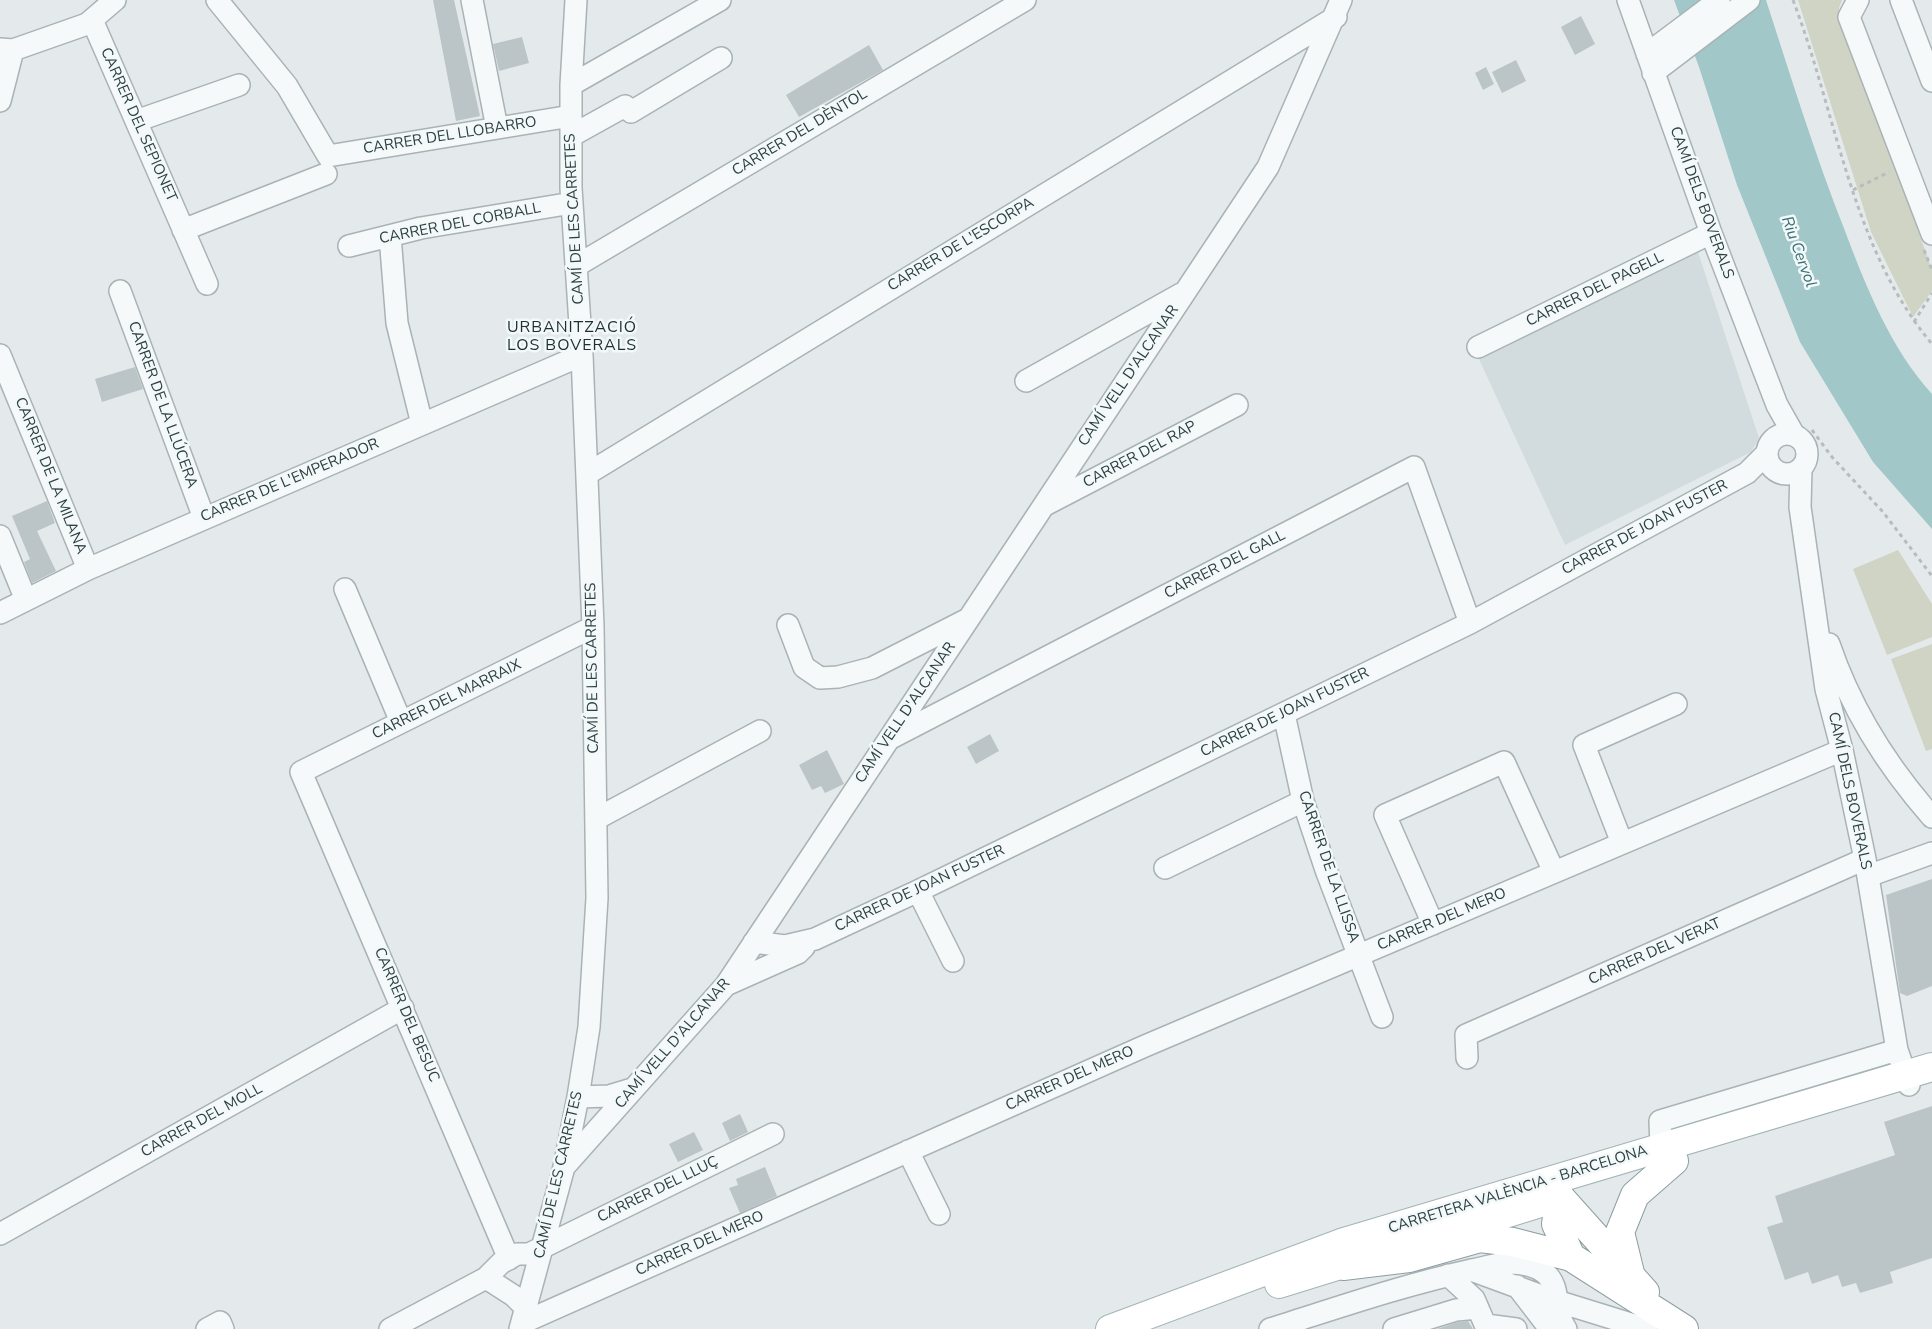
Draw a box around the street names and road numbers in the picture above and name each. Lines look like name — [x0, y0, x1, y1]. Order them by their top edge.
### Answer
street label: CARRER DEL SEPIONET — [96, 45, 180, 205]
street label: CARRER DEL DÈNTOL — [729, 86, 871, 180]
street label: CARRER DEL LLOBARRO — [362, 113, 538, 159]
street label: CAMÍ DELS BOVERALS — [1665, 125, 1737, 281]
street label: CAMÍ DE LES CARRETES — [562, 133, 588, 305]
street label: CARRER DE L'ESCORPA — [885, 194, 1037, 296]
street label: CARRER DEL CORBALL — [378, 200, 542, 248]
street label: CARRER DEL PAGELL — [1523, 249, 1667, 331]
street label: CAMÍ VELL D'ALCANAR — [1075, 302, 1183, 450]
street label: CARRER DE LA LLÚCERA — [123, 319, 201, 491]
street label: CARRER DE LA MILANA — [10, 395, 90, 557]
street label: CARRER DEL RAP — [1080, 418, 1200, 492]
street label: CARRER DE L'EMPERADOR — [198, 435, 382, 527]
street label: CARRER DE JOAN FUSTER — [1559, 477, 1731, 579]
street label: CARRER DEL GALL — [1161, 527, 1289, 603]
street label: CAMÍ DE LES CARRETES — [583, 582, 603, 754]
street label: CAMÍ VELL D'ALCANAR — [852, 639, 960, 787]
street label: CARRER DEL MARRAIX — [370, 656, 524, 744]
street label: CARRER DE JOAN FUSTER — [1198, 664, 1372, 762]
street label: CAMÍ DELS BOVERALS — [1824, 711, 1874, 871]
street label: CARRER DE LA LLISSA — [1294, 789, 1362, 945]
street label: CARRER DE JOAN FUSTER — [832, 842, 1008, 936]
street label: CARRER DEL MERO — [1375, 885, 1509, 955]
street label: CARRER DEL VERAT — [1586, 915, 1724, 989]
street label: CARRER DEL BESUC — [370, 945, 442, 1085]
street label: CAMÍ VELL D'ALCANAR — [612, 975, 734, 1113]
street label: CARRER DEL MERO — [1003, 1043, 1137, 1115]
street label: CARRER DEL MOLL — [138, 1080, 266, 1162]
street label: CAMÍ DE LES CARRETES — [531, 1090, 587, 1260]
street label: CARRETERA VALÈNCIA - BARCELONA — [1386, 1142, 1650, 1238]
street label: CARRER DEL LLUÇ — [595, 1153, 721, 1227]
street label: CARRER DEL MERO — [633, 1208, 767, 1280]

